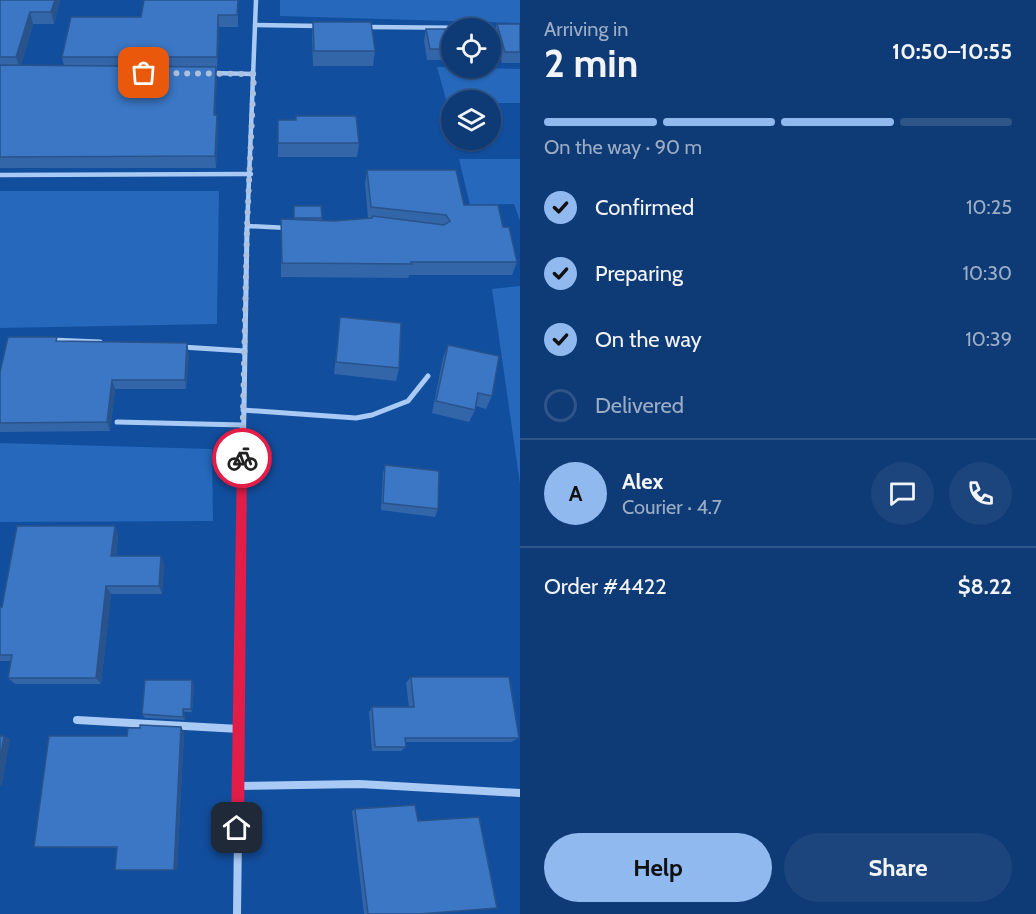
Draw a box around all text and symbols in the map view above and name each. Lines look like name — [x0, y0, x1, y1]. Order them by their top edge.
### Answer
text: Arriving in — [544, 17, 628, 41]
map controls — [441, 18, 501, 150]
button: locate — [441, 18, 501, 78]
text: 10:50–10:55 — [892, 38, 1012, 65]
text: 2 min — [544, 39, 638, 87]
pin — [118, 47, 169, 98]
icon: bag — [127, 56, 160, 89]
button: layers — [441, 90, 501, 150]
text: On the way · 90 m — [544, 135, 702, 159]
icon: check — [544, 191, 577, 224]
text: Confirmed — [595, 194, 694, 221]
text: 10:25 — [966, 195, 1012, 219]
icon: check — [544, 257, 577, 290]
text: Preparing — [595, 260, 683, 287]
text: 10:30 — [963, 261, 1012, 285]
icon: check — [544, 323, 577, 356]
text: On the way — [595, 326, 702, 353]
text: 10:39 — [965, 327, 1012, 351]
text: Delivered — [595, 392, 684, 419]
courier — [212, 428, 272, 488]
icon: bike — [226, 442, 259, 475]
button: chat — [871, 462, 934, 525]
button: phone — [949, 462, 1012, 525]
text: Alex — [622, 468, 663, 495]
text: A — [569, 480, 582, 507]
text: Courier · 4.7 — [622, 495, 722, 519]
text: Order #4422 — [544, 573, 667, 600]
text: $8.22 — [958, 573, 1012, 600]
pin — [211, 802, 262, 853]
icon: home — [220, 811, 253, 844]
button: Help — [544, 833, 772, 902]
button: Share — [784, 833, 1012, 902]

